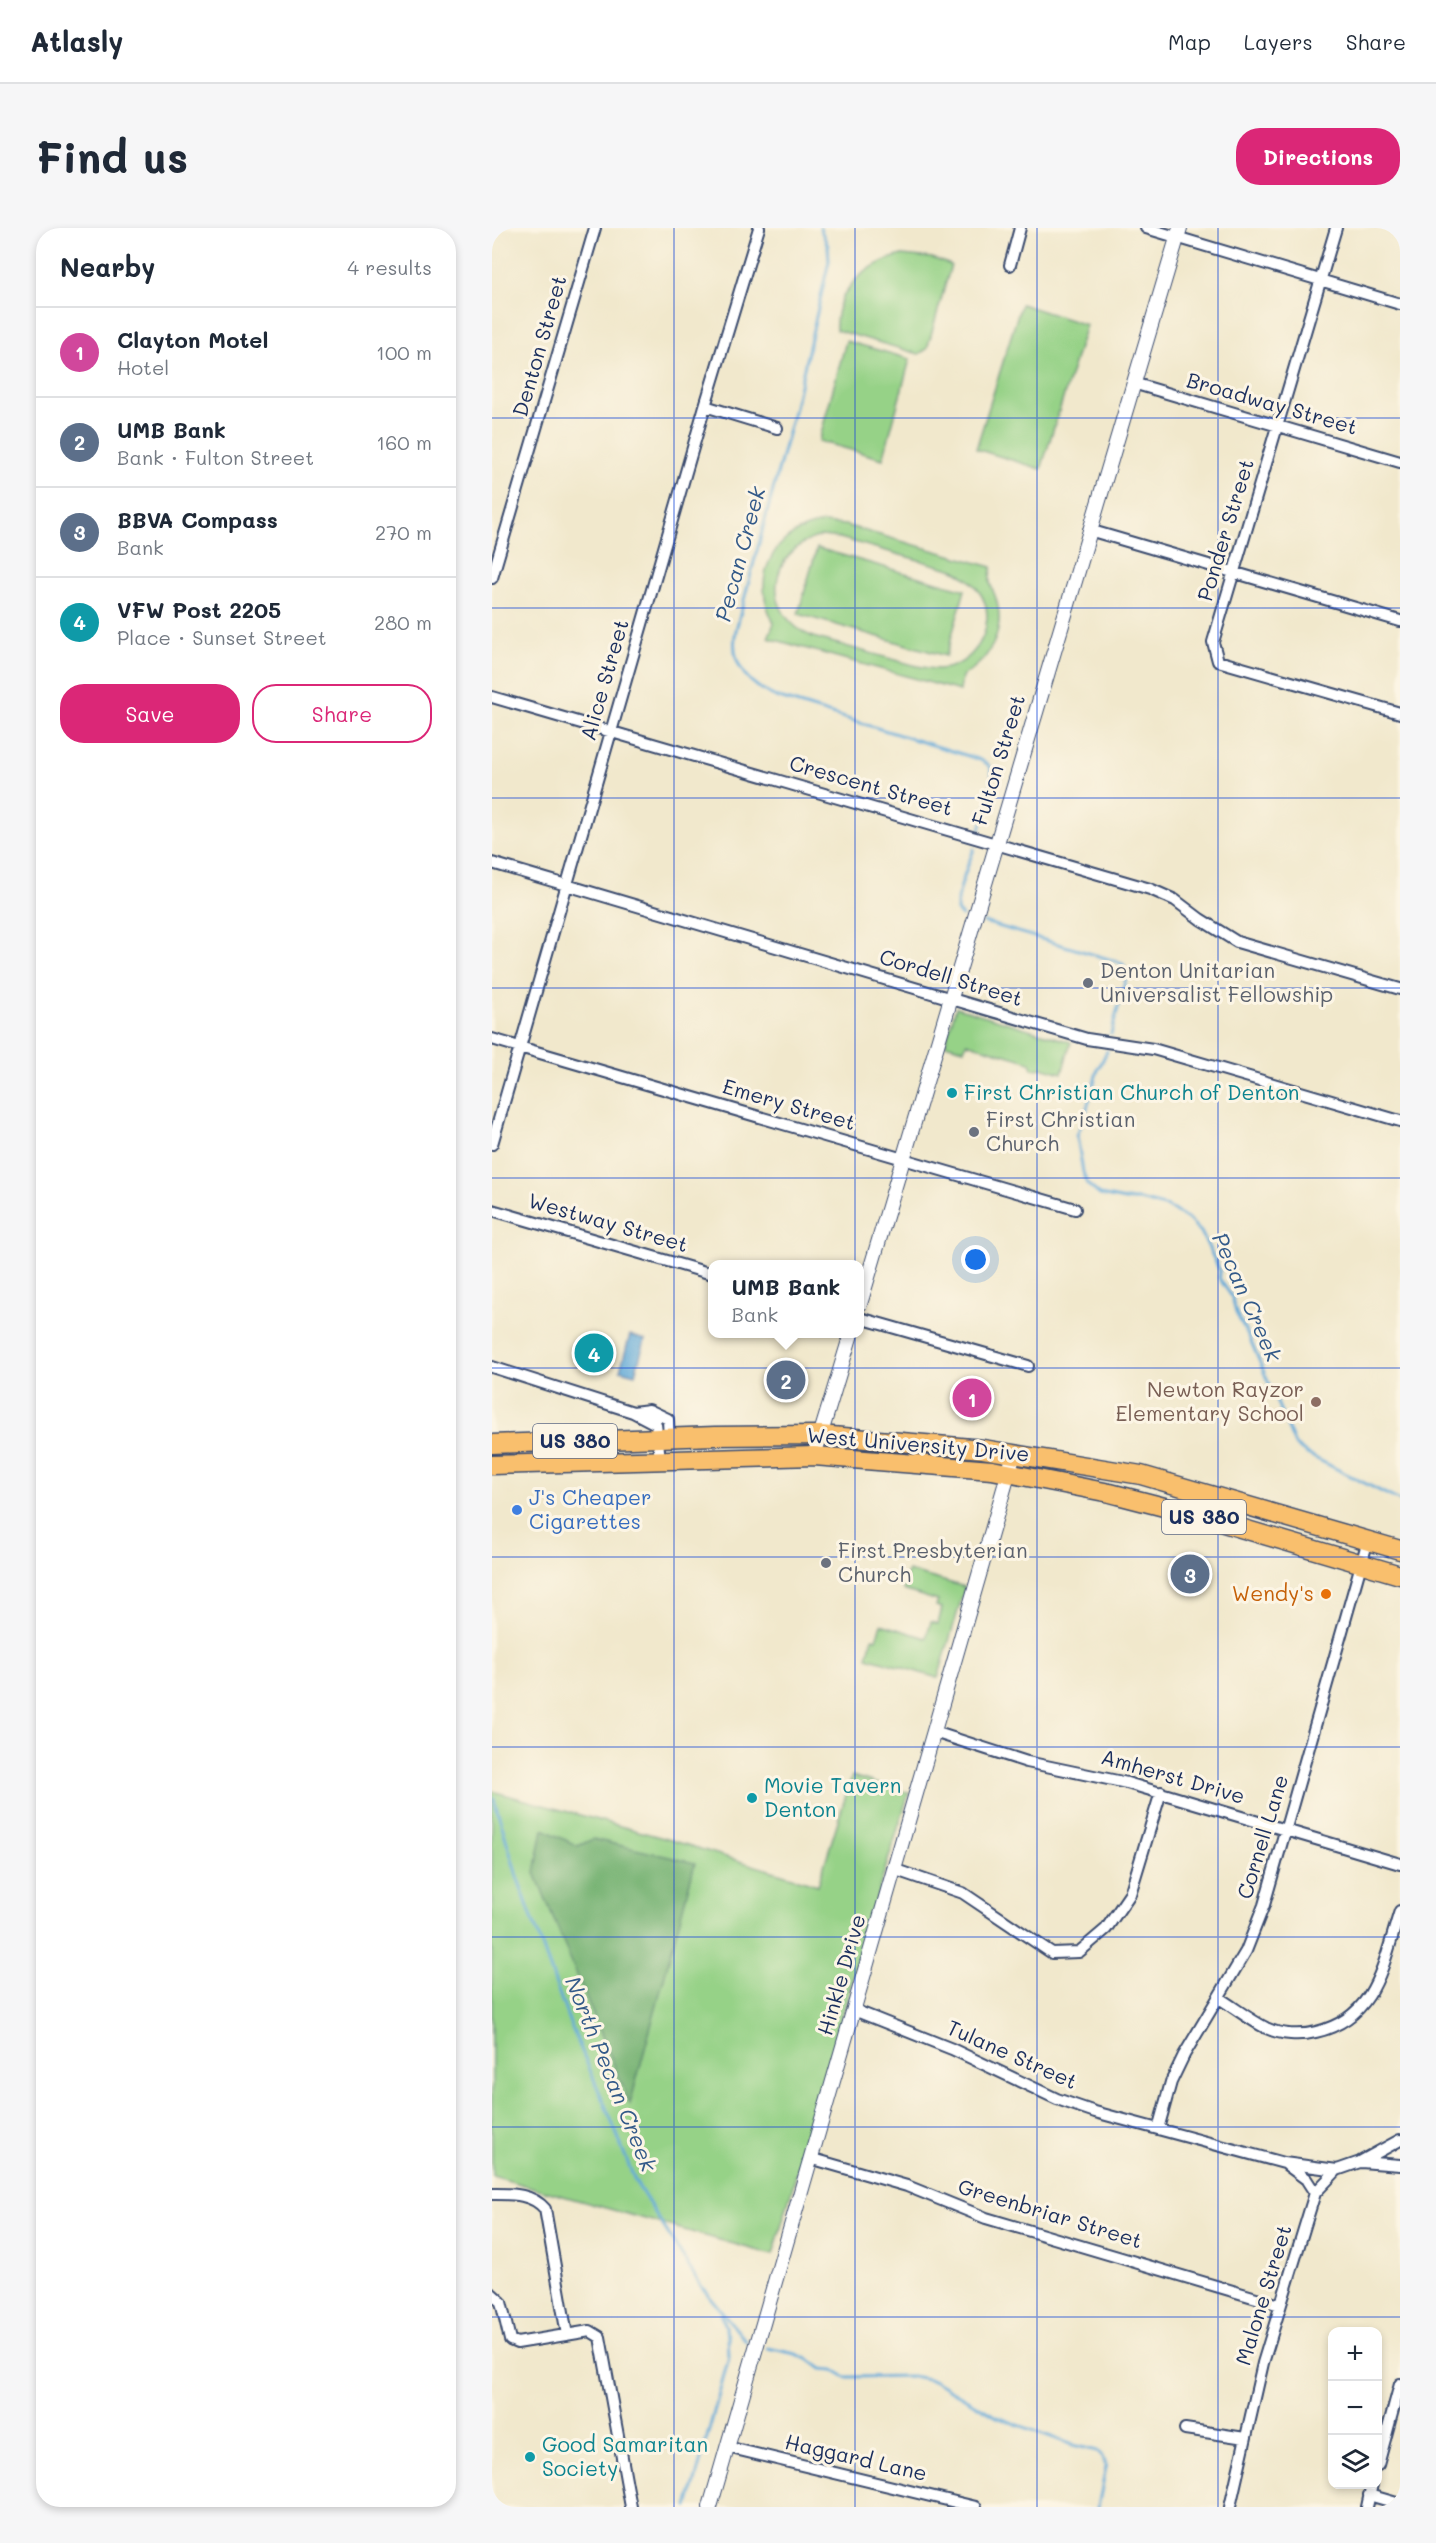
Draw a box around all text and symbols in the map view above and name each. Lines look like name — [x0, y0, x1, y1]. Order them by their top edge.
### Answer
text: Atlasly — [30, 23, 124, 59]
text: Map — [1168, 28, 1211, 55]
text: Layers — [1244, 28, 1313, 55]
text: Share — [1346, 28, 1406, 55]
button: Directions — [1236, 128, 1400, 185]
text: Find us — [36, 129, 188, 184]
text: Nearby — [60, 250, 155, 284]
text: 4 results — [347, 254, 432, 280]
street label: Denton Street — [505, 272, 572, 419]
text: Clayton Motel — [117, 325, 268, 354]
text: 1 — [75, 339, 84, 365]
text: 100 m — [376, 339, 432, 365]
text: Hotel — [117, 354, 169, 380]
street label: Broadway Street — [1184, 365, 1361, 440]
text: UMB Bank — [117, 415, 226, 444]
text: 2 — [74, 429, 85, 455]
text: 160 m — [376, 429, 432, 455]
text: Bank · Fulton Street — [117, 444, 314, 470]
street label: Ponder Street — [1190, 455, 1259, 604]
water label: Pecan Creek — [708, 482, 772, 625]
text: BBVA Compass — [117, 505, 278, 534]
text: 3 — [74, 519, 86, 545]
text: 270 m — [375, 519, 432, 545]
text: Bank — [117, 534, 164, 560]
text: VFW Post 2205 — [117, 595, 281, 624]
text: 4 — [73, 609, 86, 635]
text: 280 m — [374, 609, 432, 635]
street label: Alice Street — [573, 616, 634, 743]
text: Place · Sunset Street — [117, 624, 327, 650]
button: Save — [60, 684, 240, 743]
button: Share — [252, 684, 432, 743]
street label: Fulton Street — [965, 691, 1030, 828]
street label: Crescent Street — [787, 748, 956, 821]
street label: Cordell Street — [877, 942, 1026, 1011]
place label: Denton Unitarian Universalist Fellowship — [1100, 956, 1333, 1007]
marker: Denton Unitarian Universalist Fellowship — [1081, 976, 1095, 990]
street label: Emery Street — [720, 1072, 859, 1135]
place label: First Christian Church of Denton — [964, 1078, 1300, 1105]
marker: First Christian Church of Denton — [945, 1086, 959, 1100]
place label: First Christian Church — [986, 1105, 1135, 1156]
marker: First Christian Church — [967, 1125, 981, 1139]
street label: Westway Street — [525, 1186, 691, 1257]
water label: Pecan Creek — [1206, 1228, 1289, 1367]
your location — [961, 1245, 990, 1274]
popup — [708, 1260, 864, 1338]
text: UMB Bank — [732, 1272, 840, 1301]
text: Bank — [732, 1301, 778, 1327]
pin: 4 — [574, 1330, 614, 1376]
pin: 2 — [766, 1358, 806, 1402]
place label: Newton Rayzor Elementary School — [1116, 1375, 1304, 1426]
pin: 1 — [952, 1376, 992, 1420]
marker: Newton Rayzor Elementary School — [1309, 1395, 1323, 1409]
street label: West University Drive — [806, 1420, 1031, 1467]
road number: US 380 — [533, 1424, 617, 1458]
place label: J's Cheaper Cigarettes — [529, 1483, 652, 1534]
road number: US 380 — [1162, 1500, 1246, 1534]
marker: J's Cheaper Cigarettes — [510, 1503, 524, 1517]
place label: First Presbyterian Church — [838, 1536, 1028, 1587]
pin: 3 — [1170, 1552, 1210, 1596]
marker: First Presbyterian Church — [819, 1556, 833, 1570]
place label: Wendy's — [1232, 1579, 1314, 1606]
marker: Wendy's — [1319, 1587, 1333, 1601]
street label: Amherst Drive — [1098, 1742, 1248, 1809]
place label: Movie Tavern Denton — [764, 1771, 902, 1822]
street label: Cornell Lane — [1230, 1771, 1293, 1902]
marker: Movie Tavern Denton — [745, 1791, 759, 1805]
street label: Hinkle Drive — [810, 1911, 871, 2038]
water label: North Pecan Creek — [559, 1972, 664, 2177]
street label: Tulane Street — [943, 2013, 1082, 2094]
street label: Greenbriar Street — [955, 2172, 1146, 2253]
street label: Malone Street — [1228, 2221, 1297, 2368]
map controls — [1328, 2327, 1382, 2489]
button: + — [1328, 2327, 1382, 2381]
button: − — [1328, 2381, 1382, 2435]
street label: Haggard Lane — [783, 2427, 930, 2486]
place label: Good Samaritan Society — [542, 2430, 708, 2481]
button: layers — [1328, 2435, 1382, 2489]
marker: Good Samaritan Society — [523, 2450, 537, 2464]

